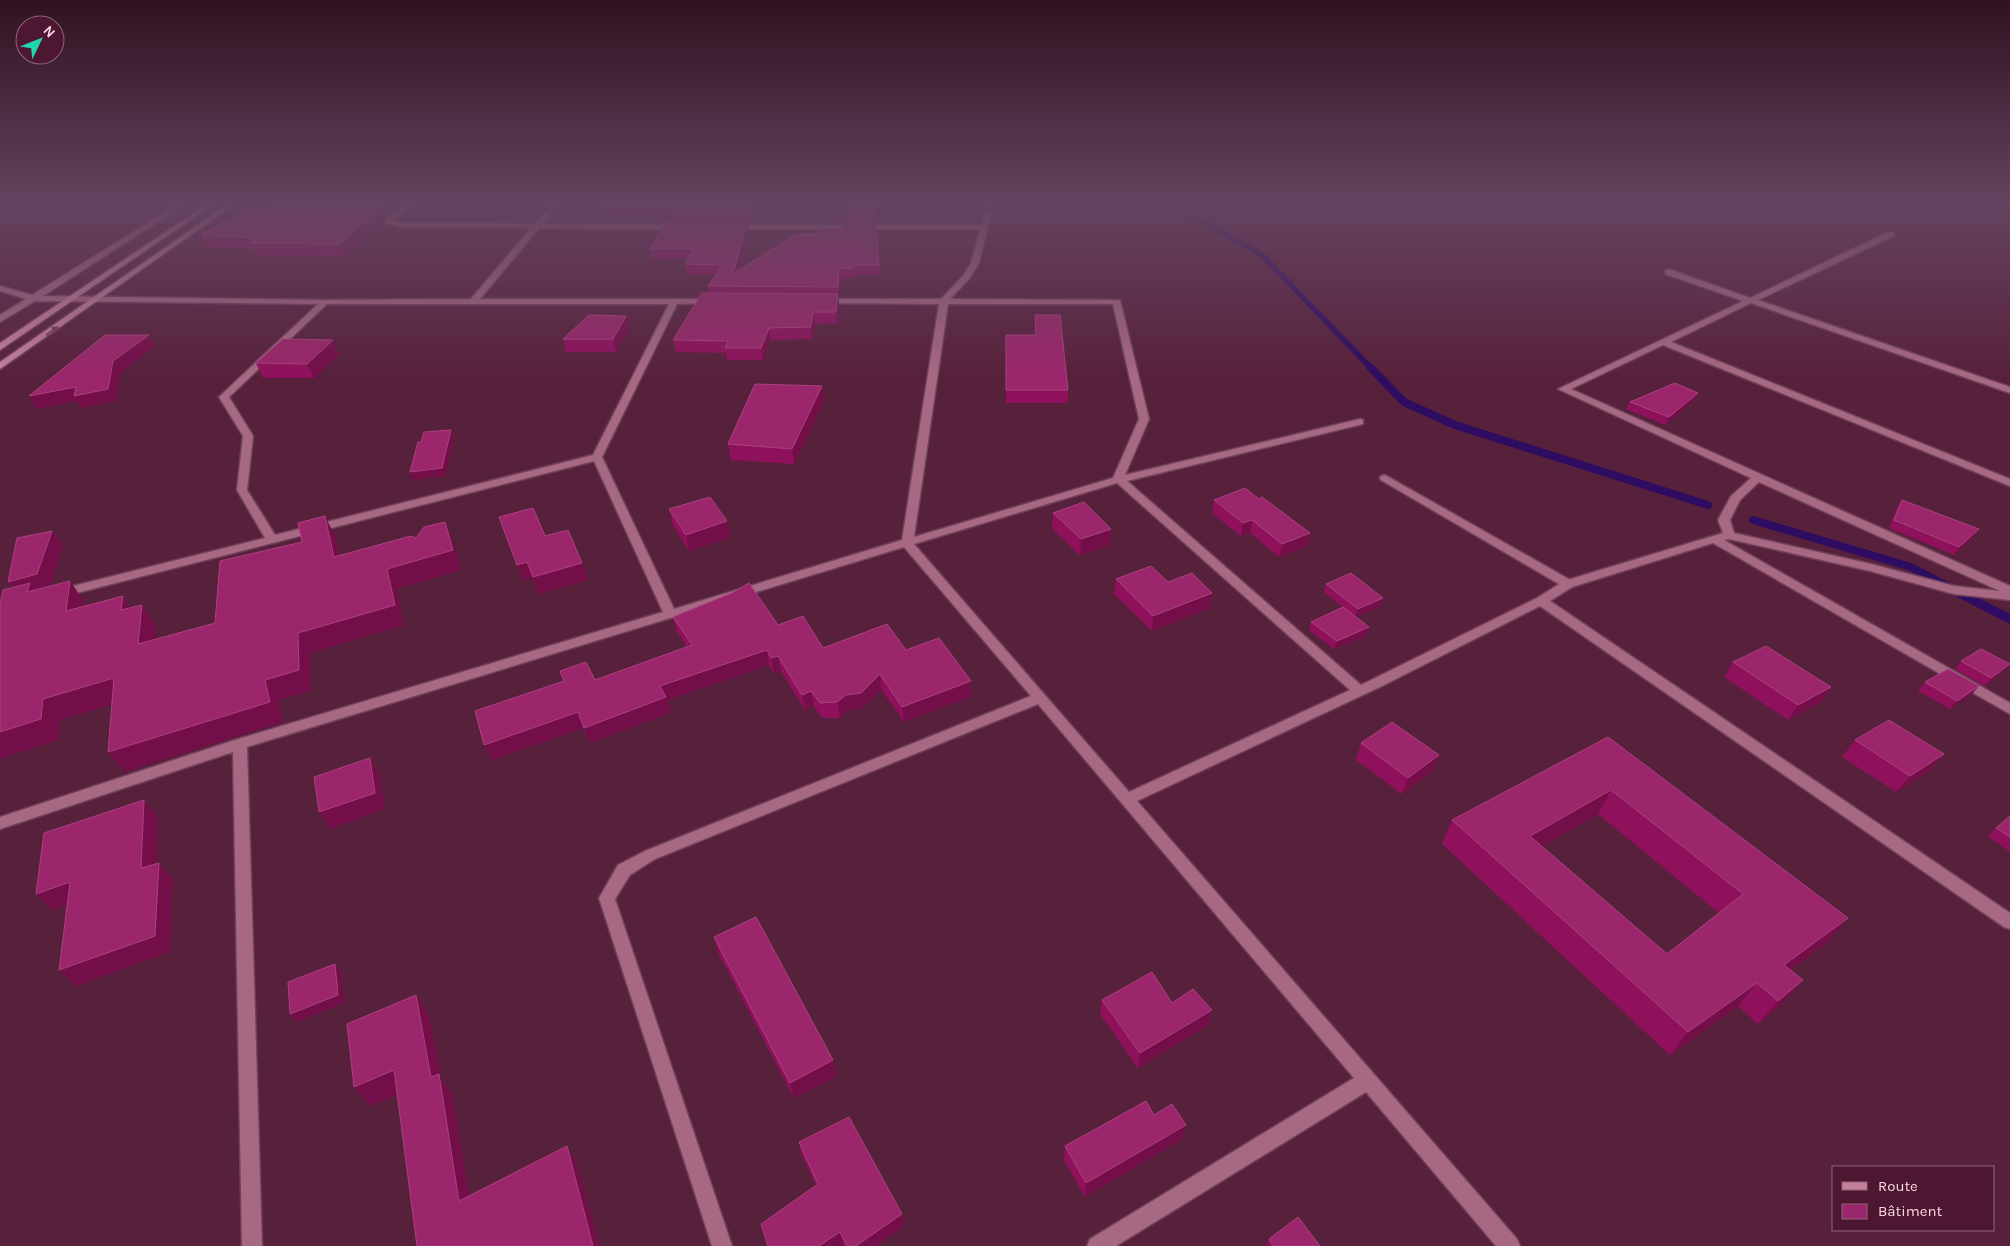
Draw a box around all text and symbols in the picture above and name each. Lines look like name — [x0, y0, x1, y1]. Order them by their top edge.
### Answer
north arrow — [15, 15, 65, 65]
text: N — [39, 22, 59, 41]
one-way arrow — [45, 326, 59, 336]
legend — [1832, 1166, 1995, 1231]
text: Route — [1878, 1177, 1918, 1195]
text: Bâtiment — [1878, 1202, 1942, 1220]

